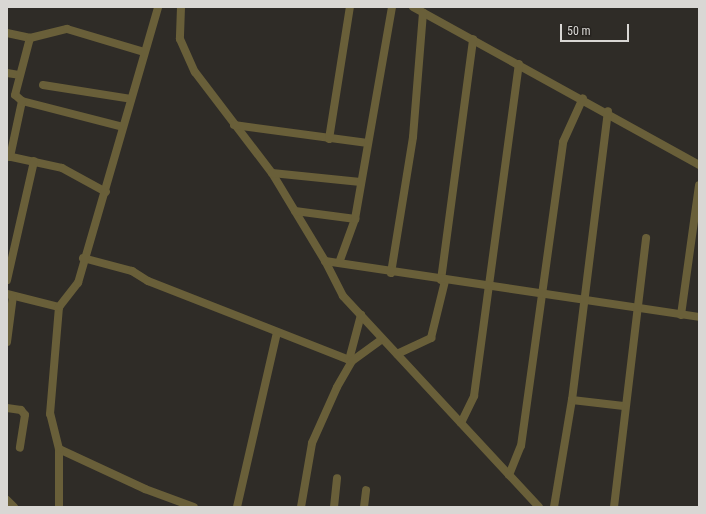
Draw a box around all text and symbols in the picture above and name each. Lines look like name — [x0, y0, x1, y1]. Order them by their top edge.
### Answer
scale bar — [562, 16, 631, 42]
text: 50 m — [567, 24, 591, 38]

